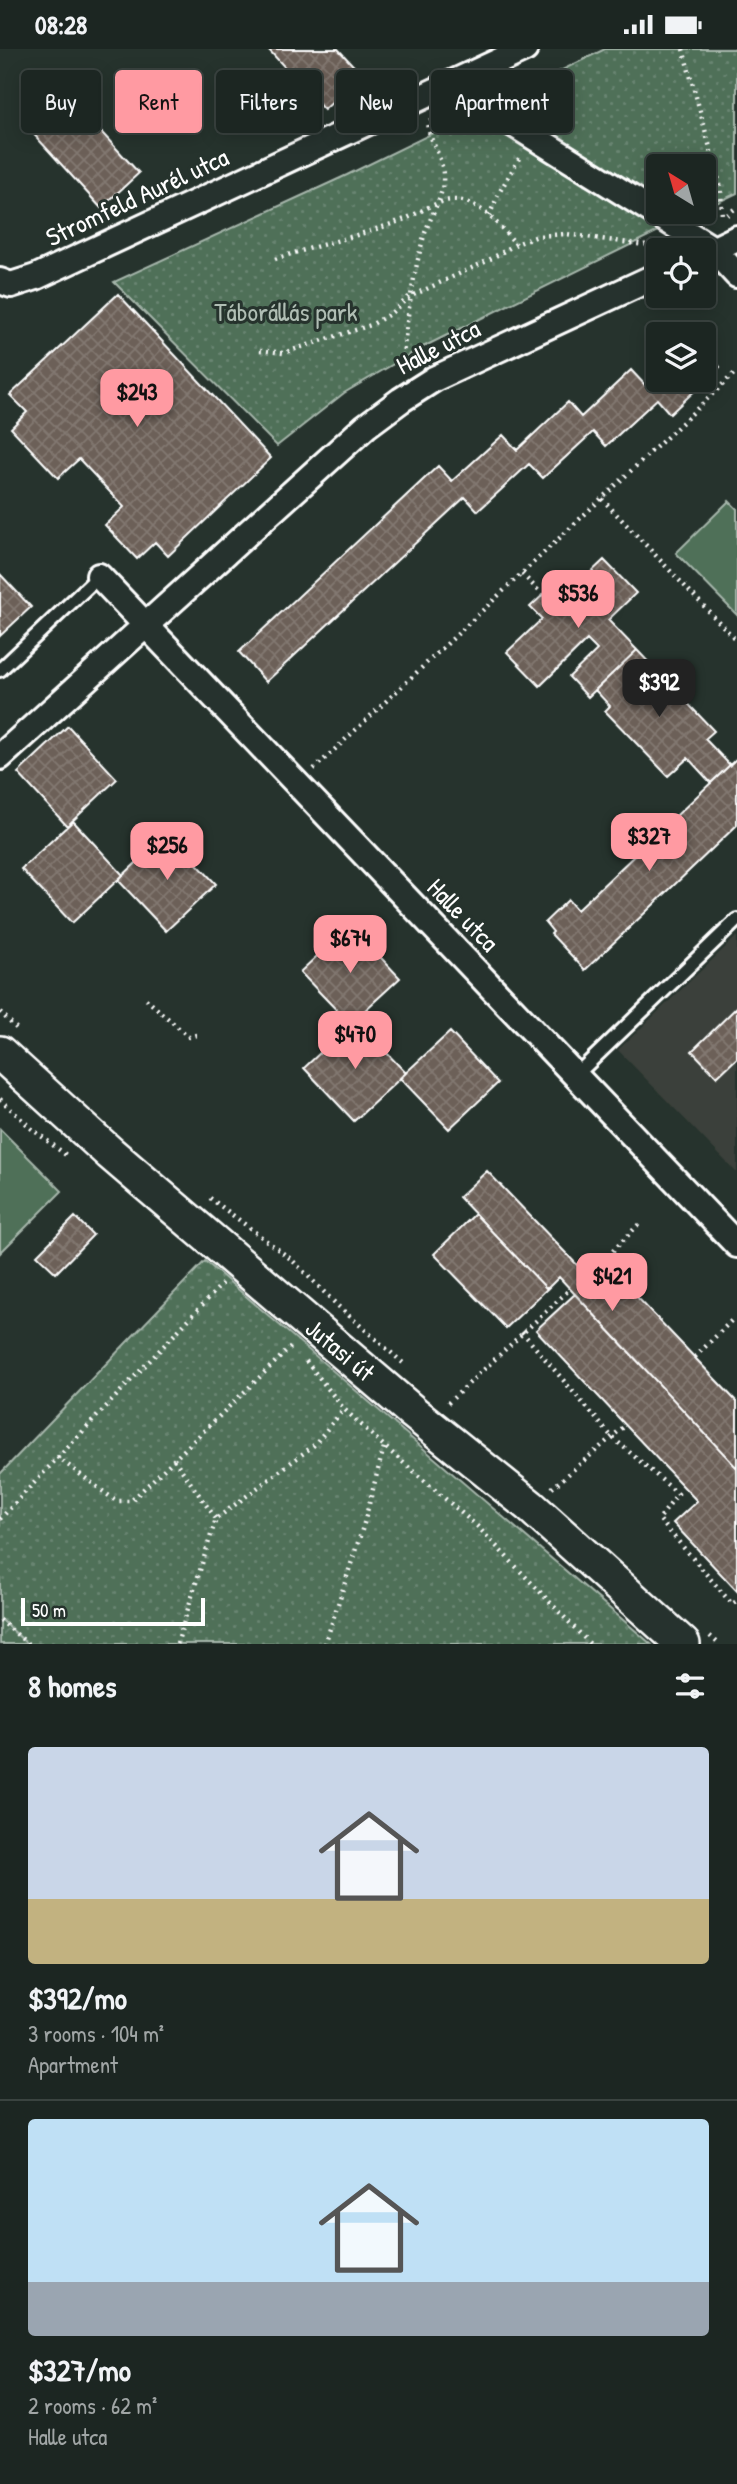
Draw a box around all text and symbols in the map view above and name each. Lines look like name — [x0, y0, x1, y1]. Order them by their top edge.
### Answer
text: 08:28 — [35, 7, 87, 42]
chip: Buy — [21, 70, 101, 133]
chip: Rent — [115, 70, 202, 133]
chip: Filters — [216, 70, 322, 133]
chip: New — [336, 70, 417, 133]
chip: Apartment — [431, 70, 573, 133]
street label: Stromfeld Aurél utca — [40, 139, 234, 254]
north arrow — [646, 154, 716, 224]
map controls — [646, 154, 716, 392]
button: locate — [646, 238, 716, 308]
park label: Táborállás park — [214, 294, 358, 329]
street label: Halle utca — [390, 311, 486, 382]
button: layers — [646, 322, 716, 392]
pin: $243 — [96, 369, 178, 429]
text: $243 — [116, 376, 158, 407]
pin: $536 — [537, 571, 619, 630]
text: $536 — [558, 577, 598, 608]
pin: $392 — [618, 659, 700, 719]
text: $392 — [638, 666, 680, 697]
pin: $327 — [608, 813, 690, 873]
text: $327 — [627, 820, 671, 851]
pin: $256 — [126, 823, 208, 882]
text: $256 — [146, 829, 188, 860]
street label: Halle utca — [420, 870, 507, 959]
pin: $674 — [309, 915, 391, 975]
text: $674 — [330, 922, 370, 953]
pin: $470 — [314, 1011, 396, 1071]
text: $470 — [334, 1018, 376, 1049]
pin: $421 — [571, 1253, 653, 1313]
text: $421 — [592, 1260, 632, 1291]
street label: Jutasi út — [298, 1310, 383, 1390]
scale bar — [21, 1595, 205, 1627]
text: 50 m — [32, 1597, 66, 1623]
text: 8 homes — [28, 1666, 116, 1706]
icon: filters — [671, 1667, 709, 1705]
icon: home — [306, 1793, 432, 1919]
text: $392/mo — [28, 1978, 127, 2018]
text: 3 rooms · 104 m² — [28, 2018, 164, 2049]
text: Apartment — [28, 2049, 118, 2080]
icon: home — [306, 2165, 432, 2291]
text: $327/mo — [28, 2350, 131, 2390]
text: 2 rooms · 62 m² — [28, 2390, 157, 2421]
text: Halle utca — [28, 2421, 107, 2452]

